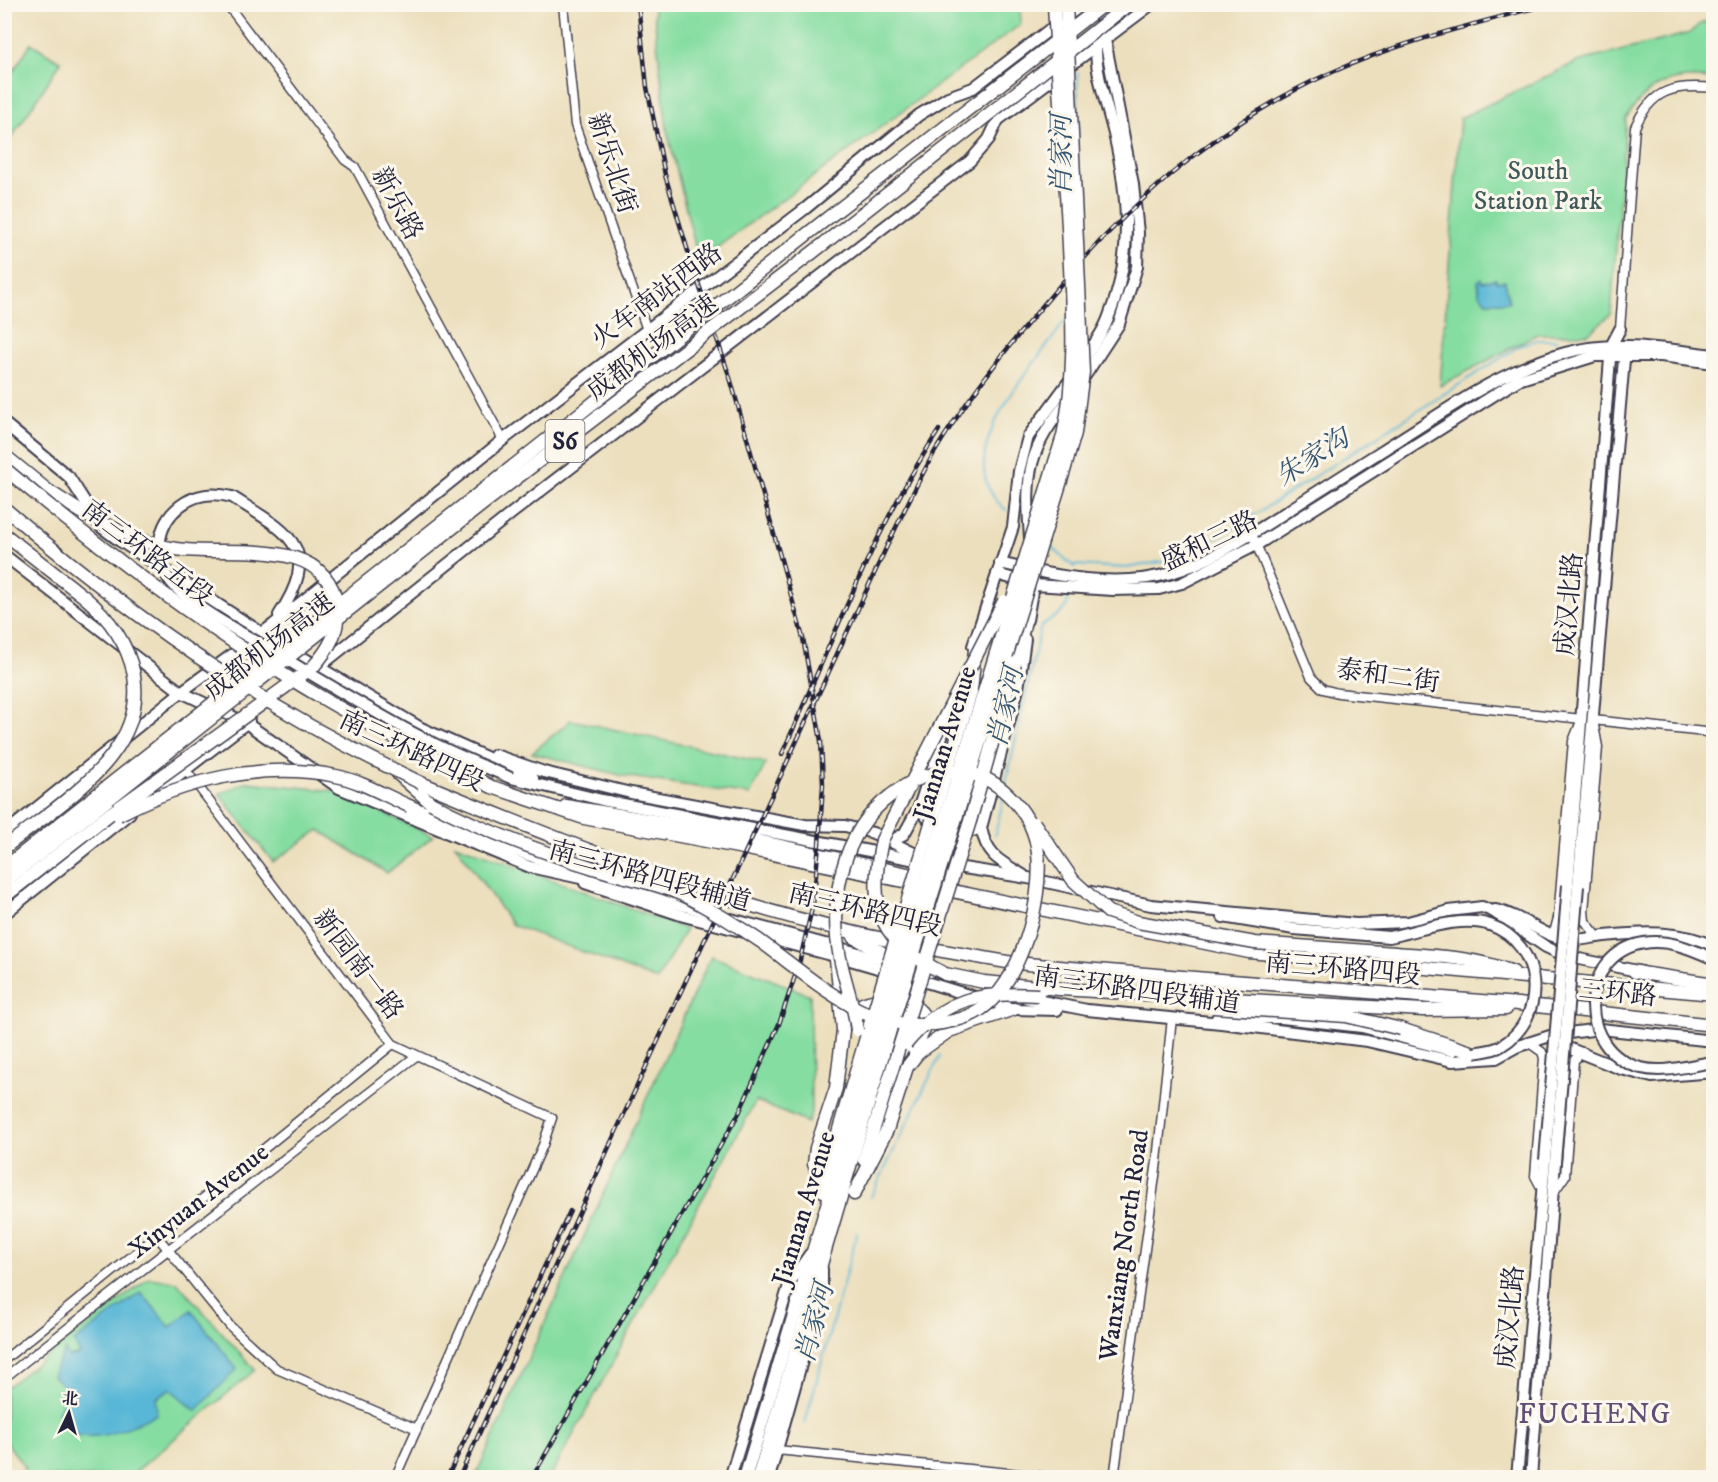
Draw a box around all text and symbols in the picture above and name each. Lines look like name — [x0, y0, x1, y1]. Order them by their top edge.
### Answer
street label: 新乐北街 — [580, 109, 643, 218]
water label: 肖家河 — [1045, 110, 1079, 196]
park label: South Station Park — [1474, 155, 1602, 218]
street label: 新乐路 — [364, 162, 430, 246]
street label: 火车南站西路 — [585, 236, 729, 356]
street label: 成都机场高速 — [581, 288, 725, 408]
water label: 朱家沟 — [1269, 419, 1359, 494]
road number: S6 — [546, 420, 584, 462]
street label: 南三环路五段 — [75, 493, 219, 613]
street label: 盛和三路 — [1156, 504, 1264, 579]
street label: 成汉北路 — [1549, 551, 1590, 657]
street label: 成都机场高速 — [198, 586, 342, 708]
street label: 泰和二街 — [1334, 653, 1442, 700]
water label: 肖家河 — [980, 659, 1033, 751]
street label: Jiannan Avenue — [906, 662, 985, 827]
street label: 南三环路四段 — [334, 703, 489, 799]
street label: 南三环路四段辅道 — [545, 834, 754, 919]
street label: 南三环路四段 — [785, 877, 944, 944]
street label: 新园南一路 — [306, 903, 410, 1027]
street label: 南三环路四段 — [1264, 946, 1422, 993]
street label: 南三环路四段辅道 — [1031, 960, 1242, 1021]
street label: 三环路 — [1577, 973, 1658, 1014]
street label: Jiannan Avenue — [765, 1127, 844, 1292]
street label: Wanxiang North Road — [1092, 1127, 1157, 1364]
street label: Xinyuan Avenue — [122, 1136, 276, 1266]
street label: 成汉北路 — [1490, 1264, 1531, 1370]
water label: 肖家河 — [788, 1275, 843, 1367]
north arrow — [39, 1383, 99, 1443]
text: 北 — [61, 1388, 79, 1410]
district label: FUCHENG — [1518, 1397, 1672, 1432]

